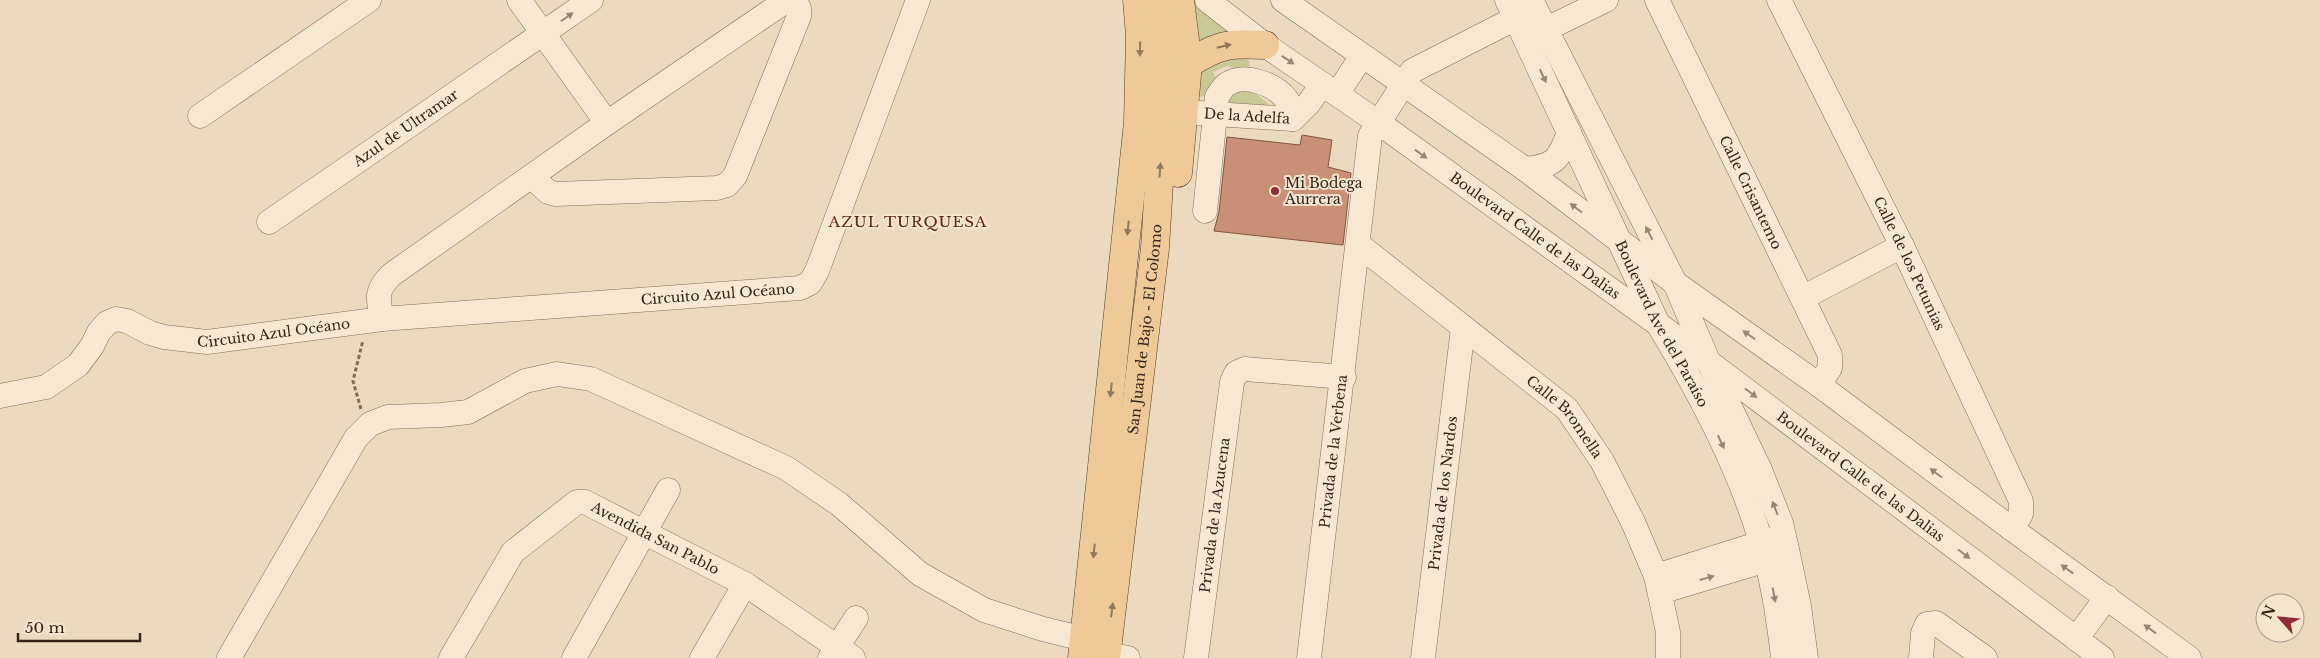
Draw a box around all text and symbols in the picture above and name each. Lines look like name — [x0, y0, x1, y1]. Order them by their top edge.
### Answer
one-way arrow — [560, 12, 574, 22]
one-way arrow — [1136, 41, 1144, 57]
one-way arrow — [1217, 42, 1232, 50]
one-way arrow — [1281, 55, 1295, 65]
one-way arrow — [1539, 69, 1547, 83]
street label: Azul de Ultramar — [349, 85, 462, 171]
street label: De la Adelfa — [1203, 104, 1291, 128]
street label: Calle Crisantemo — [1715, 133, 1786, 252]
one-way arrow — [1414, 148, 1427, 159]
one-way arrow — [1156, 162, 1164, 178]
street label: Boulevard Calle de las Dalias — [1446, 168, 1624, 303]
place label: Mi Bodega Aurrera — [1284, 174, 1363, 208]
marker: Mi Bodega Aurrera — [1269, 185, 1281, 197]
street label: Calle de los Petunias — [1870, 194, 1949, 333]
one-way arrow — [1570, 202, 1583, 213]
district label: AZUL TURQUESA — [828, 212, 987, 231]
one-way arrow — [1123, 220, 1131, 236]
street label: San Juan de Bajo - El Colomo — [1124, 224, 1165, 435]
one-way arrow — [1645, 226, 1653, 240]
street label: Boulevard Ave del Paraíso — [1611, 237, 1713, 410]
street label: Circuito Azul Océano — [640, 279, 795, 309]
street label: Circuito Azul Océano — [196, 314, 351, 351]
one-way arrow — [1742, 330, 1756, 340]
street label: Calle Bromella — [1523, 371, 1607, 462]
street label: Privada de la Verbena — [1315, 373, 1351, 529]
one-way arrow — [1107, 382, 1115, 398]
one-way arrow — [1744, 388, 1757, 399]
street label: Boulevard Calle de las Dalias — [1773, 407, 1948, 546]
street label: Privada de los Nardos — [1425, 415, 1461, 571]
one-way arrow — [1718, 435, 1726, 449]
street label: Privada de la Azucena — [1196, 436, 1234, 594]
one-way arrow — [1929, 468, 1943, 478]
street label: Avendida San Pablo — [587, 497, 723, 578]
one-way arrow — [1770, 501, 1778, 515]
one-way arrow — [1089, 544, 1097, 560]
one-way arrow — [1957, 549, 1970, 560]
one-way arrow — [2060, 564, 2074, 574]
one-way arrow — [1699, 573, 1714, 581]
one-way arrow — [1771, 587, 1779, 603]
north arrow — [2255, 593, 2305, 643]
one-way arrow — [1108, 601, 1116, 617]
text: N — [2257, 602, 2279, 622]
scale bar — [18, 610, 140, 642]
text: 50 m — [25, 618, 65, 637]
one-way arrow — [2143, 624, 2157, 634]

